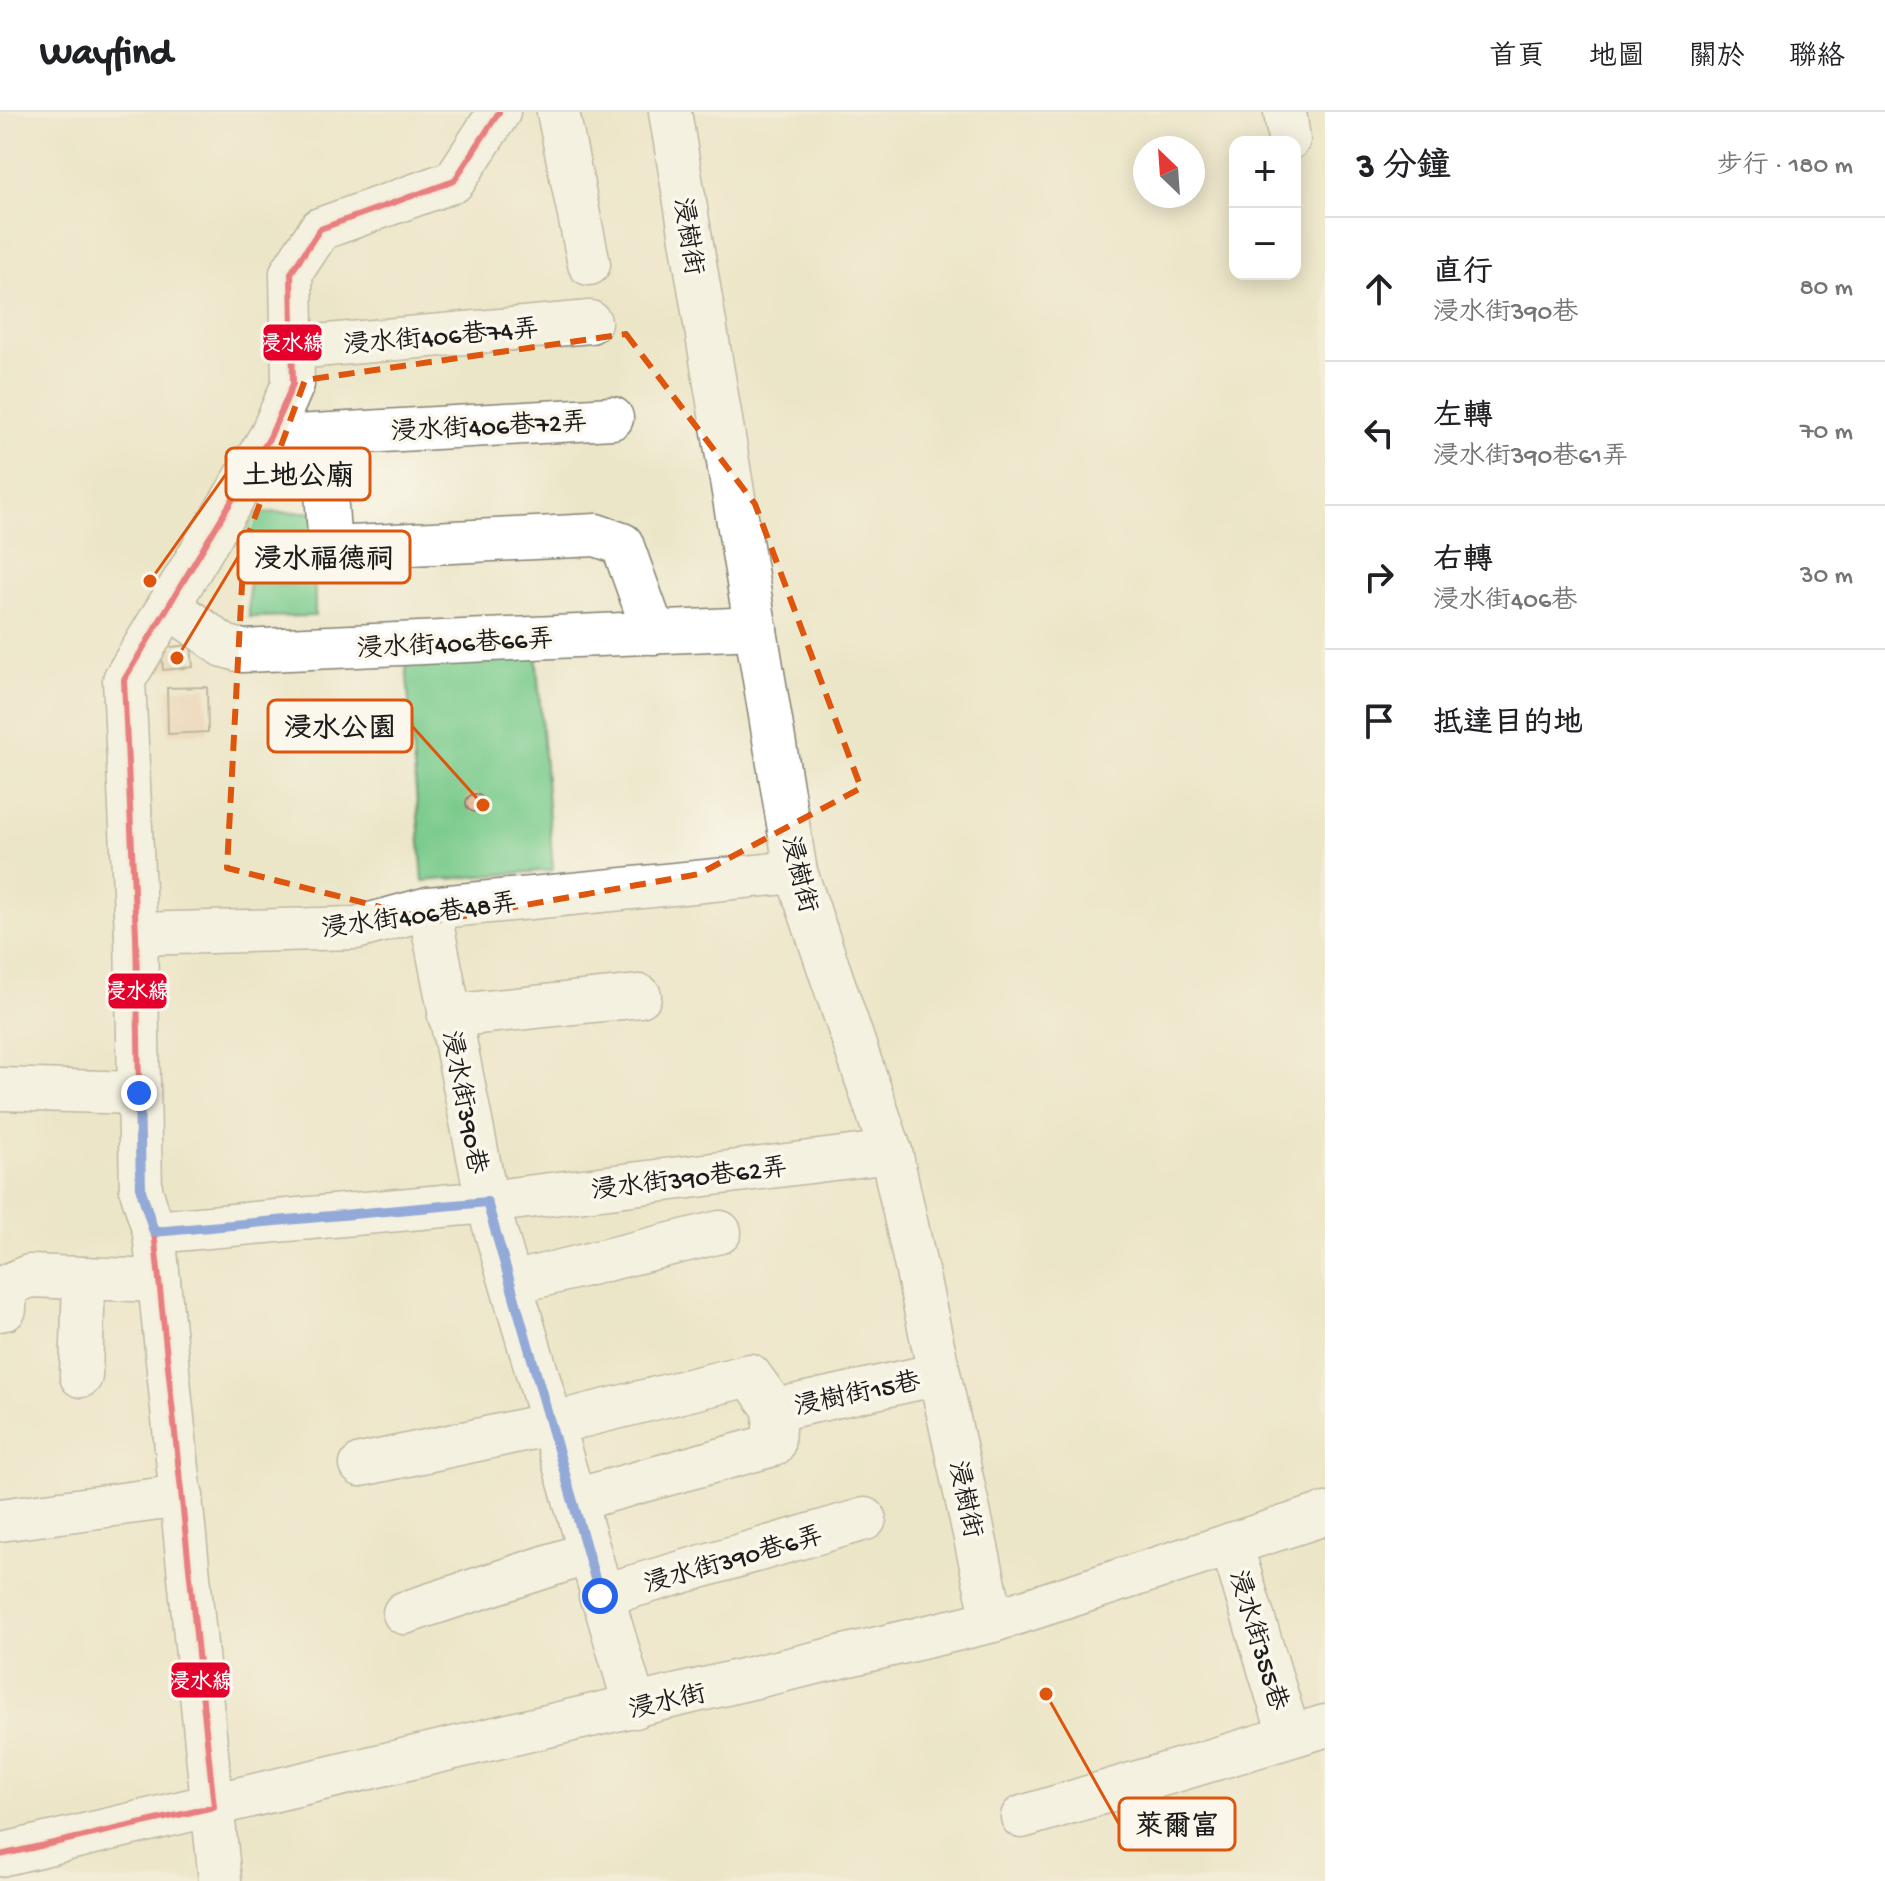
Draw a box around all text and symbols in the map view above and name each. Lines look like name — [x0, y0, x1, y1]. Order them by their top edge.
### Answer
text: Wayfind — [40, 33, 172, 77]
text: 首頁 — [1489, 42, 1545, 75]
text: 地圖 — [1589, 42, 1645, 75]
text: 關於 — [1689, 42, 1745, 75]
text: 聯絡 — [1789, 42, 1845, 75]
north arrow — [1133, 136, 1205, 208]
map controls — [1229, 136, 1301, 280]
button: + — [1229, 136, 1301, 208]
text: 3 分鐘 — [1357, 149, 1451, 189]
text: 步行 · 180 m — [1716, 152, 1853, 183]
street label: 浸樹街 — [664, 196, 708, 278]
button: − — [1229, 208, 1301, 280]
text: 直行 — [1433, 257, 1493, 292]
icon: ahead — [1357, 267, 1401, 311]
text: 80 m — [1799, 274, 1853, 305]
text: 浸水街390巷 — [1433, 299, 1578, 330]
street label: 浸水街406巷74弄 — [342, 314, 540, 363]
line badge: 浸水線 — [262, 323, 323, 362]
text: 浸水線 — [259, 332, 325, 359]
text: 左轉 — [1433, 401, 1493, 436]
street label: 浸水街406巷72弄 — [390, 407, 588, 450]
icon: left — [1357, 411, 1401, 455]
text: 70 m — [1800, 418, 1853, 449]
text: 浸水街390巷61弄 — [1433, 443, 1628, 474]
callout: 土地公廟 — [226, 448, 370, 500]
text: 土地公廟 — [242, 460, 354, 495]
callout: 浸水福德祠 — [238, 531, 410, 583]
text: 浸水福德祠 — [254, 544, 394, 578]
text: 右轉 — [1433, 545, 1493, 580]
icon: right — [1357, 555, 1401, 599]
text: 30 m — [1800, 562, 1853, 593]
text: 浸水街406巷 — [1433, 587, 1577, 618]
street label: 浸水街406巷66弄 — [356, 624, 554, 667]
icon: arrive — [1357, 699, 1401, 743]
callout: 浸水公園 — [268, 700, 412, 752]
text: 抵達目的地 — [1433, 708, 1583, 743]
text: 浸水公園 — [284, 713, 396, 747]
street label: 浸樹街 — [772, 833, 822, 917]
street label: 浸水街406巷48弄 — [320, 887, 519, 947]
line badge: 浸水線 — [107, 972, 168, 1010]
text: 浸水線 — [104, 980, 170, 1007]
street label: 浸水街390巷 — [433, 1028, 493, 1177]
route end — [121, 1075, 157, 1111]
street label: 浸水街390巷62弄 — [590, 1152, 789, 1209]
street label: 浸樹街15巷 — [792, 1366, 924, 1425]
street label: 浸樹街 — [939, 1458, 987, 1541]
street label: 浸水街390巷6弄 — [641, 1520, 827, 1603]
street label: 浸水街355巷 — [1220, 1567, 1294, 1715]
route start — [582, 1578, 618, 1614]
line badge: 浸水線 — [170, 1661, 231, 1699]
text: 浸水線 — [168, 1670, 234, 1697]
street label: 浸水街 — [626, 1680, 710, 1728]
callout: 萊爾富 — [1119, 1798, 1235, 1850]
text: 萊爾富 — [1135, 1810, 1219, 1845]

